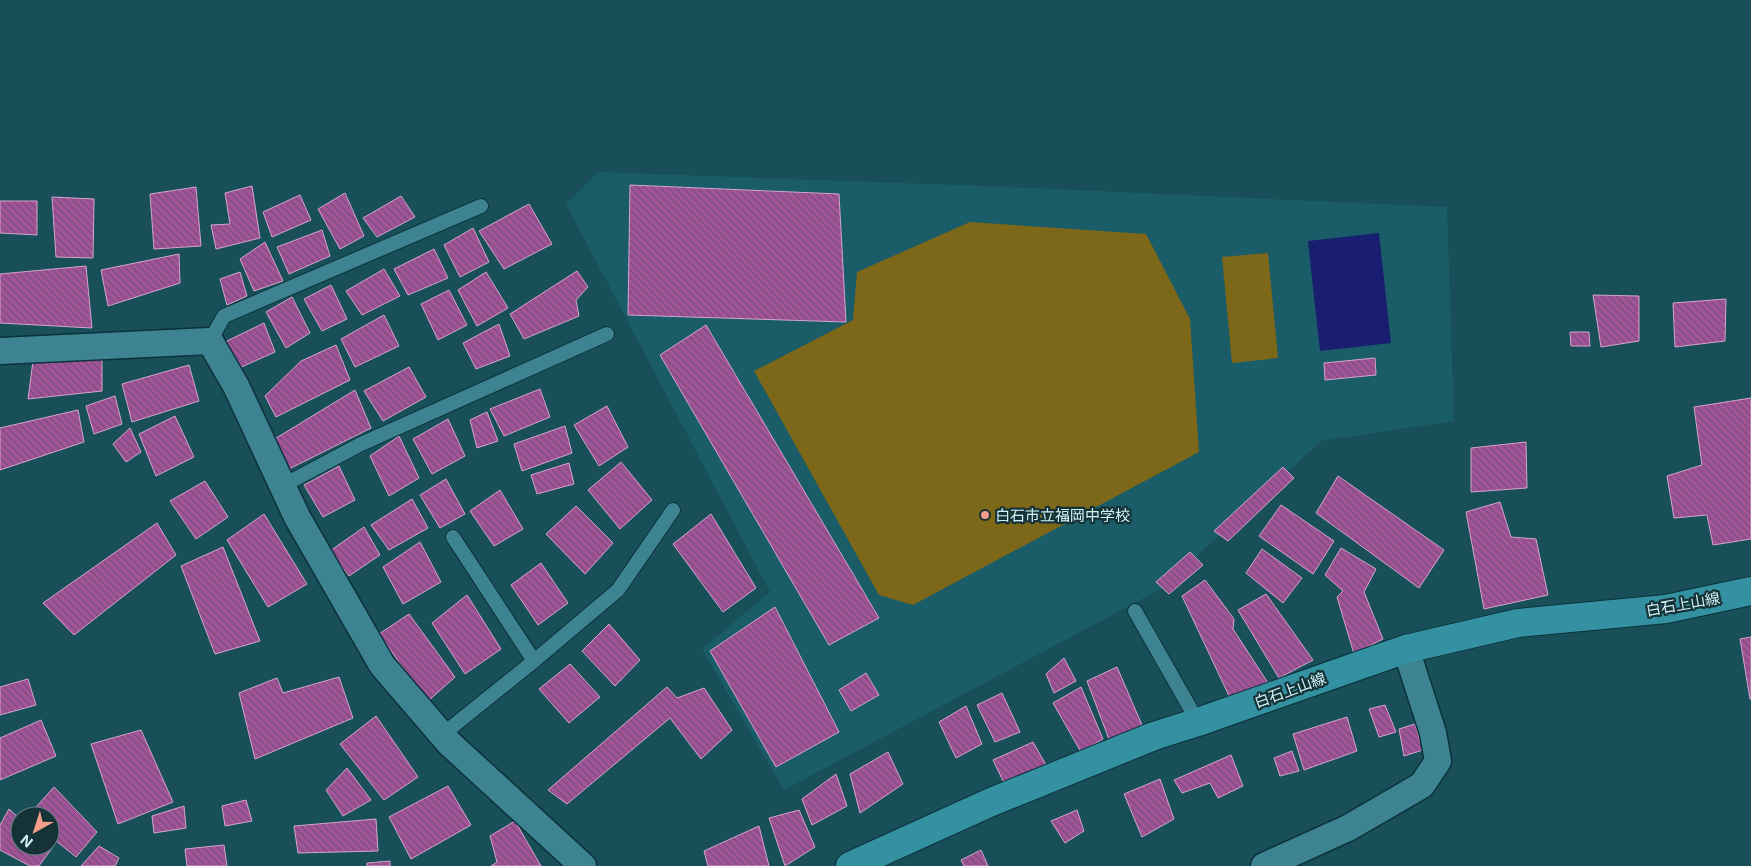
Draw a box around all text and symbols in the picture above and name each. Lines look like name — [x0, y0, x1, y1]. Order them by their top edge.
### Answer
place label: 白石市立福岡中学校 — [995, 506, 1130, 525]
marker: 白石市立福岡中学校 — [979, 509, 991, 521]
street label: 白石上山線 — [1644, 588, 1722, 620]
street label: 白石上山線 — [1252, 668, 1328, 712]
north arrow — [10, 806, 60, 856]
text: N — [17, 832, 36, 851]

